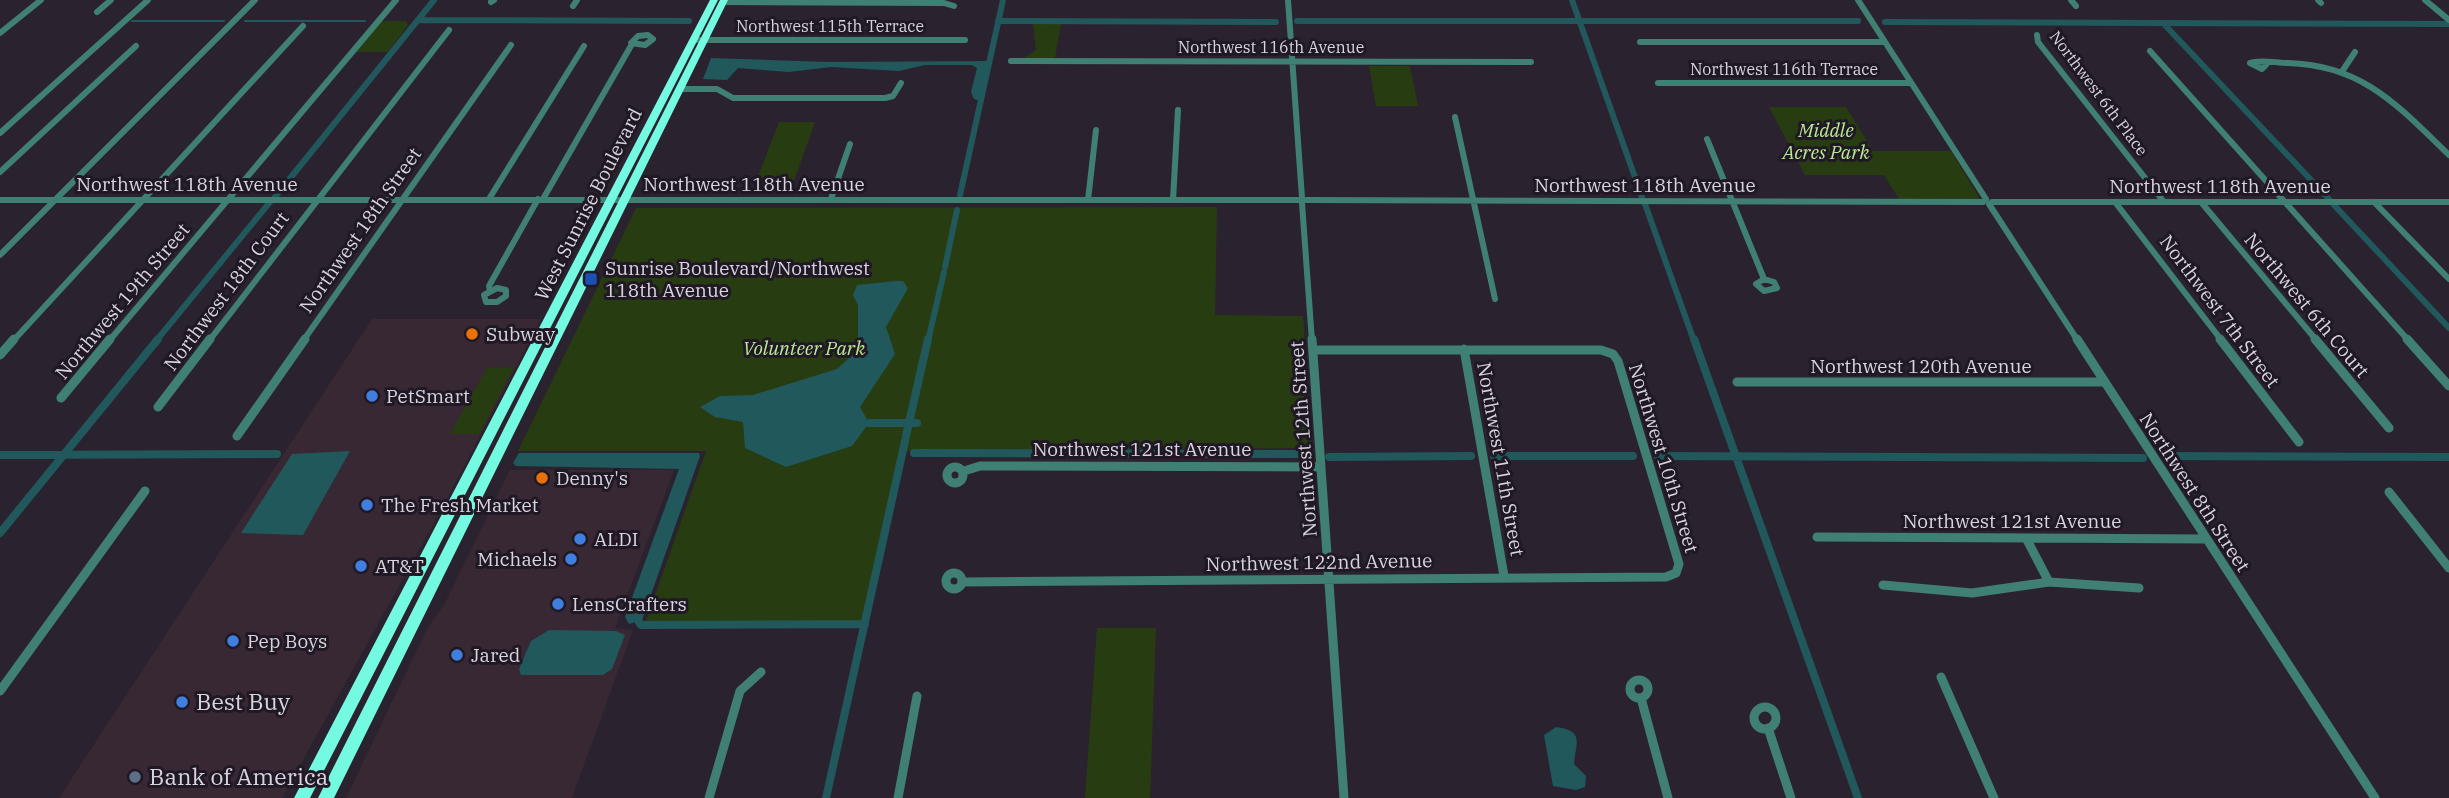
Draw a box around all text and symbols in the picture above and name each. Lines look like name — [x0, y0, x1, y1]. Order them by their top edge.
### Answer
street label: Northwest 115th Terrace — [736, 16, 924, 36]
street label: Northwest 6th Place — [2046, 27, 2152, 159]
street label: Northwest 116th Avenue — [1178, 37, 1364, 57]
street label: Northwest 116th Terrace — [1690, 59, 1878, 79]
street label: West Sunrise Boulevard — [529, 104, 647, 304]
park label: Middle Acres Park — [1780, 118, 1870, 164]
street label: Northwest 18th Street — [294, 142, 426, 317]
street label: Northwest 118th Avenue — [76, 172, 298, 196]
street label: Northwest 118th Avenue — [643, 172, 865, 196]
street label: Northwest 118th Avenue — [1534, 173, 1756, 197]
street label: Northwest 118th Avenue — [2109, 174, 2331, 198]
street label: Northwest 18th Court — [158, 206, 294, 375]
street label: Northwest 19th Street — [50, 218, 195, 384]
street label: Northwest 6th Court — [2239, 228, 2375, 383]
street label: Northwest 7th Street — [2155, 230, 2285, 392]
place label: Sunrise Boulevard/Northwest 118th Avenue — [605, 256, 870, 302]
marker: Sunrise Boulevard/Northwest 118th Avenue — [583, 271, 599, 287]
place label: Subway — [486, 322, 556, 346]
marker: Subway — [464, 326, 480, 342]
park label: Volunteer Park — [743, 336, 866, 360]
street label: Northwest 12th Street — [1284, 340, 1322, 538]
street label: Northwest 120th Avenue — [1810, 354, 2032, 378]
street label: Northwest 11th Street — [1472, 360, 1530, 558]
street label: Northwest 10th Street — [1624, 360, 1704, 556]
place label: PetSmart — [386, 384, 470, 408]
marker: PetSmart — [364, 388, 380, 404]
street label: Northwest 8th Street — [2135, 408, 2256, 576]
street label: Northwest 121st Avenue — [1033, 437, 1251, 461]
place label: Denny's — [556, 466, 628, 490]
marker: Denny's — [534, 470, 550, 486]
place label: The Fresh Market — [381, 493, 539, 517]
marker: The Fresh Market — [359, 497, 375, 513]
street label: Northwest 121st Avenue — [1903, 509, 2121, 533]
place label: ALDI — [594, 527, 638, 551]
marker: ALDI — [572, 531, 588, 547]
place label: Michaels — [477, 547, 557, 571]
street label: Northwest 122nd Avenue — [1206, 548, 1432, 576]
marker: Michaels — [563, 551, 579, 567]
place label: AT&T — [375, 554, 424, 578]
marker: AT&T — [353, 558, 369, 574]
place label: LensCrafters — [572, 592, 687, 616]
marker: LensCrafters — [550, 596, 566, 612]
place label: Pep Boys — [247, 629, 327, 653]
marker: Pep Boys — [225, 633, 241, 649]
place label: Jared — [471, 643, 520, 667]
marker: Jared — [449, 647, 465, 663]
place label: Best Buy — [196, 686, 291, 716]
marker: Best Buy — [174, 694, 190, 710]
place label: Bank of America — [149, 761, 328, 791]
marker: Bank of America — [127, 769, 143, 785]

